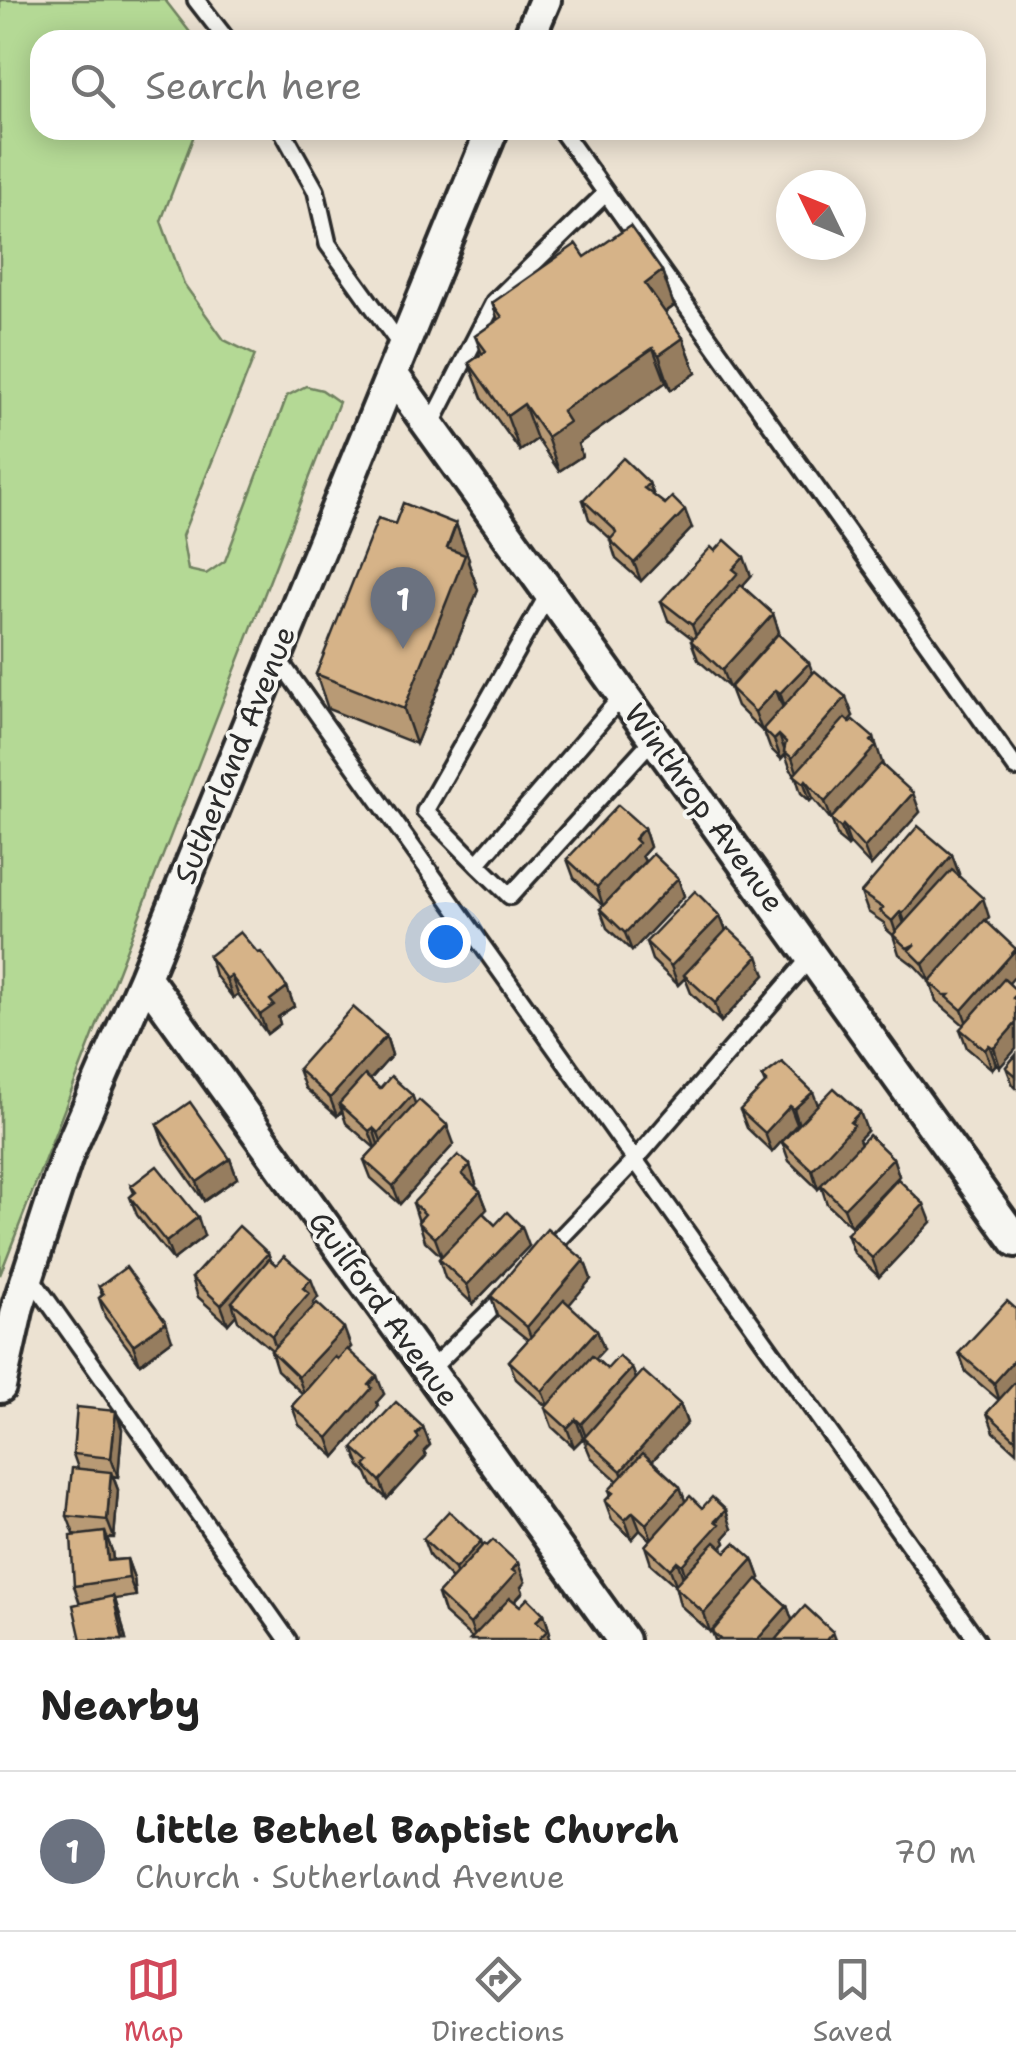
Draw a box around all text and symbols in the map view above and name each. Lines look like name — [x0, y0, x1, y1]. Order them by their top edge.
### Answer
search box — [30, 30, 986, 140]
icon: search — [65, 58, 120, 113]
text: Search here — [145, 60, 362, 111]
north arrow — [776, 170, 866, 260]
pin: 1 — [370, 566, 436, 649]
street label: Sutherland Avenue — [164, 620, 305, 890]
street label: Winthrop Avenue — [615, 695, 794, 921]
your location — [420, 917, 471, 968]
street label: Guilford Avenue — [299, 1203, 469, 1415]
text: Nearby — [40, 1677, 200, 1733]
text: Little Bethel Baptist Church — [135, 1804, 679, 1855]
text: 1 — [65, 1830, 80, 1873]
text: 70 m — [893, 1830, 976, 1873]
text: Church · Sutherland Avenue — [135, 1855, 565, 1898]
tab: Map — [124, 1952, 184, 2050]
tab: Directions — [431, 1952, 565, 2050]
tab: Saved — [813, 1952, 892, 2050]

